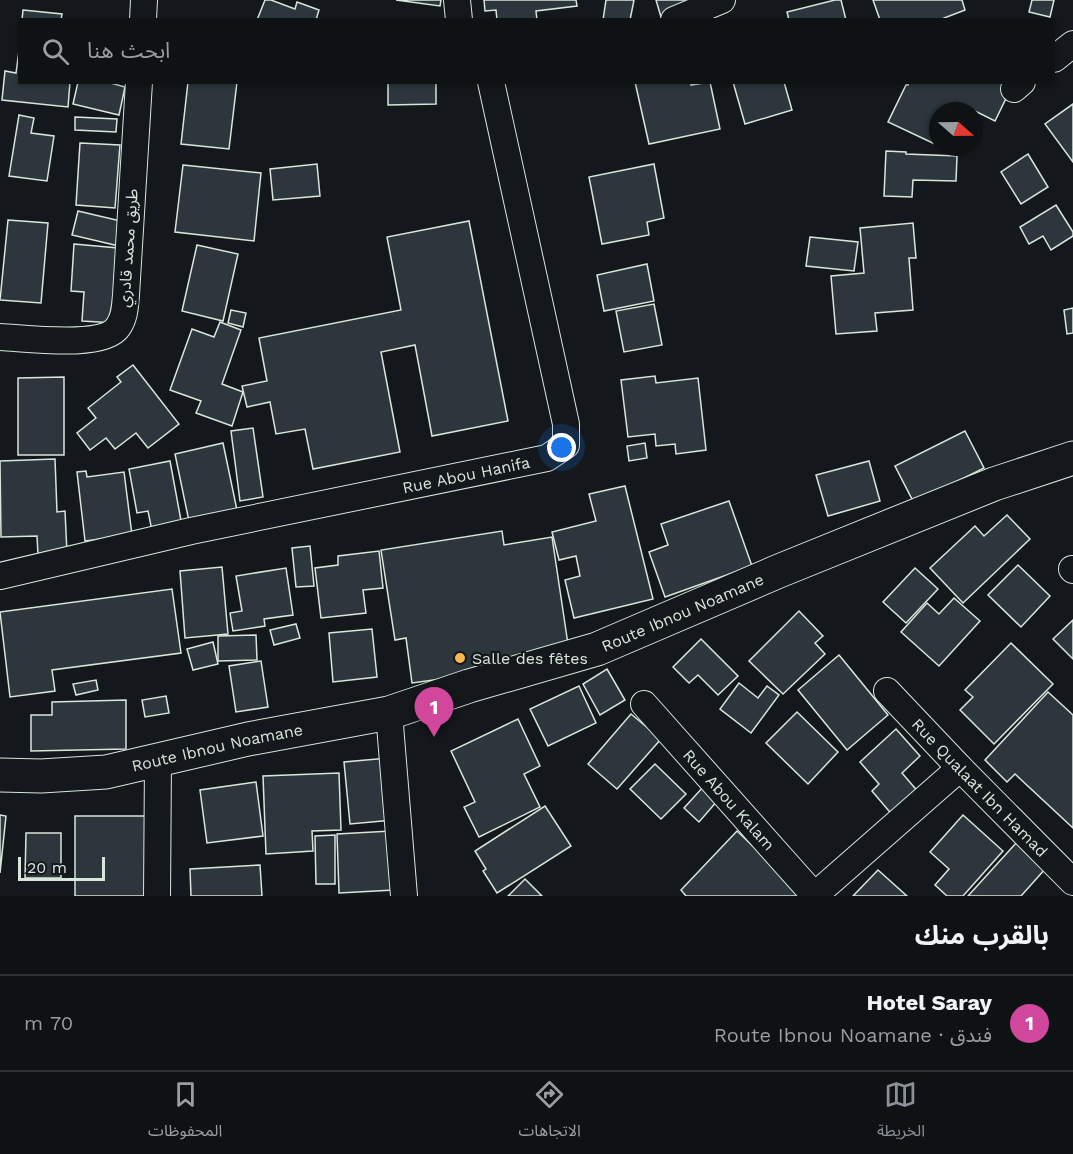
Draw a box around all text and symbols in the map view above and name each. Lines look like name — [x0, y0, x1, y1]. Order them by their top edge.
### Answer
search box — [18, 18, 1055, 84]
icon: search — [39, 35, 72, 68]
text: ابحث هنا — [87, 38, 170, 63]
north arrow — [929, 102, 983, 156]
street label: طريق محمد قادري — [114, 188, 144, 308]
your location — [547, 433, 576, 462]
street label: Rue Abou Hanifa — [401, 452, 532, 497]
street label: Route Ibnou Noamane — [599, 569, 766, 655]
place label: Salle des fêtes — [472, 649, 588, 668]
marker: Salle des fêtes — [453, 651, 467, 665]
pin: 1 — [414, 688, 454, 737]
street label: Rue Qualaat Ibn Hamad — [908, 714, 1052, 861]
street label: Route Ibnou Noamane — [130, 720, 304, 775]
street label: Rue Abou Kalam — [679, 745, 779, 854]
scale bar — [18, 854, 105, 882]
text: 20 m — [27, 858, 67, 877]
text: بالقرب منك — [915, 920, 1049, 950]
text: Hotel Saray — [867, 990, 992, 1015]
text: 70 m — [24, 1011, 73, 1035]
text: 1 — [1025, 1011, 1034, 1035]
text: فندق · Route Ibnou Noamane — [714, 1023, 992, 1047]
tab: المحفوظات — [148, 1078, 222, 1148]
tab: الاتجاهات — [518, 1078, 581, 1148]
tab: الخريطة — [877, 1078, 925, 1148]

